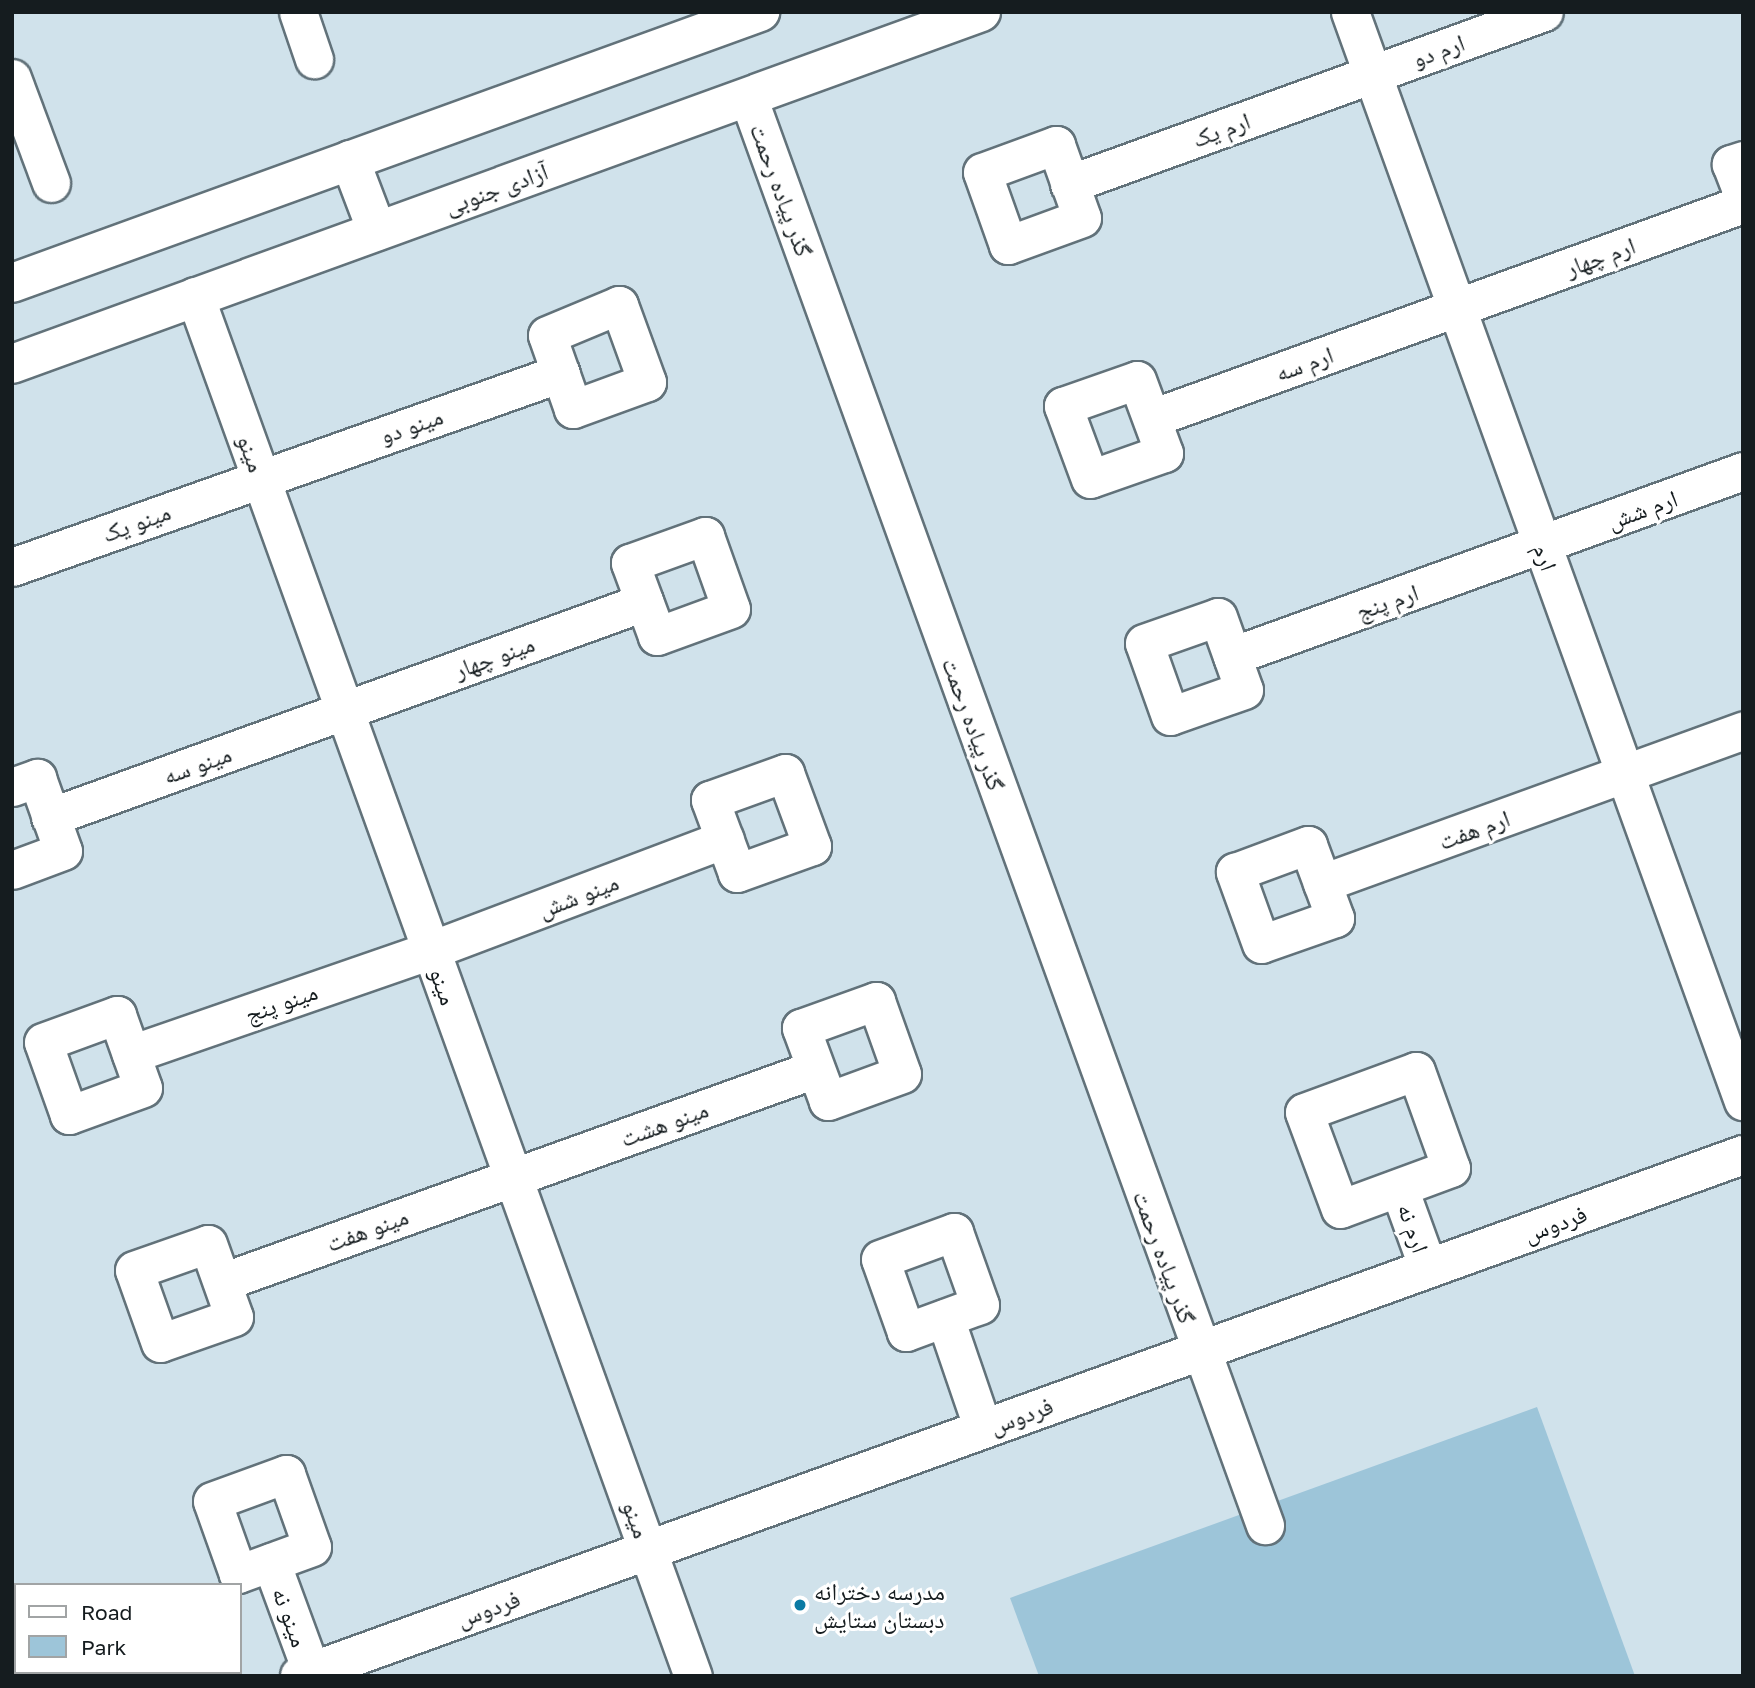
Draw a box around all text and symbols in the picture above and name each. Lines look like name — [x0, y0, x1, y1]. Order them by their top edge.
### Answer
street label: ارم دو — [1408, 27, 1468, 73]
street label: ارم یک — [1188, 105, 1254, 153]
street label: گذر پیاده رحمت — [745, 120, 819, 260]
street label: آزادی جنوبی — [440, 156, 552, 220]
street label: ارم چهار — [1561, 230, 1639, 282]
street label: ارم سه — [1271, 339, 1337, 387]
street label: مینو دو — [376, 401, 446, 449]
street label: مینو — [232, 430, 272, 476]
street label: ارم شش — [1603, 483, 1681, 535]
street label: مینو یک — [98, 496, 174, 548]
street label: ارم — [1528, 540, 1564, 574]
street label: ارم پنج — [1352, 577, 1422, 625]
street label: مینو چهار — [450, 628, 538, 684]
street label: گذر پیاده رحمت — [937, 654, 1011, 794]
street label: مینو سه — [159, 738, 235, 790]
street label: ارم هفت — [1434, 803, 1514, 855]
street label: مینو شش — [534, 867, 622, 923]
street label: مینو — [424, 963, 464, 1009]
street label: مینو پنج — [241, 976, 321, 1028]
street label: مینو هشت — [616, 1094, 712, 1152]
street label: گذر پیاده رحمت — [1128, 1187, 1202, 1327]
street label: فردوس — [1519, 1198, 1591, 1248]
street label: ارم نه — [1392, 1200, 1436, 1256]
street label: مینو هفت — [322, 1201, 412, 1257]
street label: فردوس — [985, 1390, 1057, 1440]
street label: مینو — [617, 1496, 657, 1542]
place label: مدرسه دخترانه دبستان ستایش — [814, 1577, 945, 1633]
legend — [14, 1583, 242, 1674]
street label: مینو نه — [267, 1583, 315, 1651]
street label: فردوس — [452, 1583, 524, 1633]
marker: مدرسه دخترانه دبستان ستایش — [792, 1597, 808, 1613]
text: Road — [81, 1599, 132, 1625]
text: Park — [81, 1634, 126, 1660]

